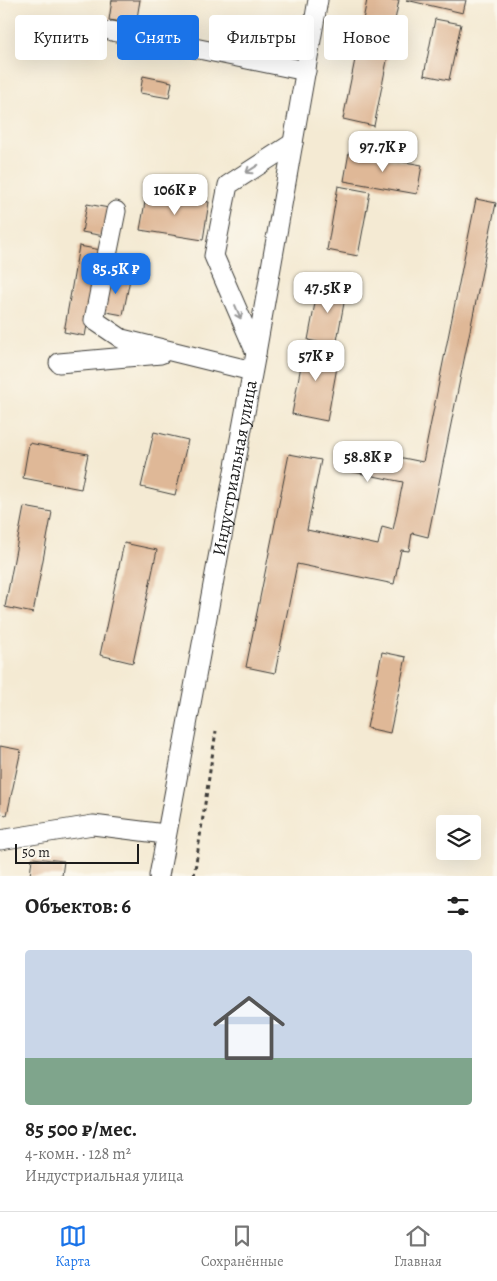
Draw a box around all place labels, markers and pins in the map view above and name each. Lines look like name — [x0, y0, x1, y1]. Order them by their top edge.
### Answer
pin: 97.7K ₽ — [337, 130, 429, 173]
pin: 106K ₽ — [134, 174, 216, 216]
pin: 85.5K ₽ — [70, 252, 162, 295]
pin: 47.5K ₽ — [282, 272, 374, 314]
pin: 57K ₽ — [281, 340, 351, 382]
pin: 58.8K ₽ — [322, 440, 414, 483]

